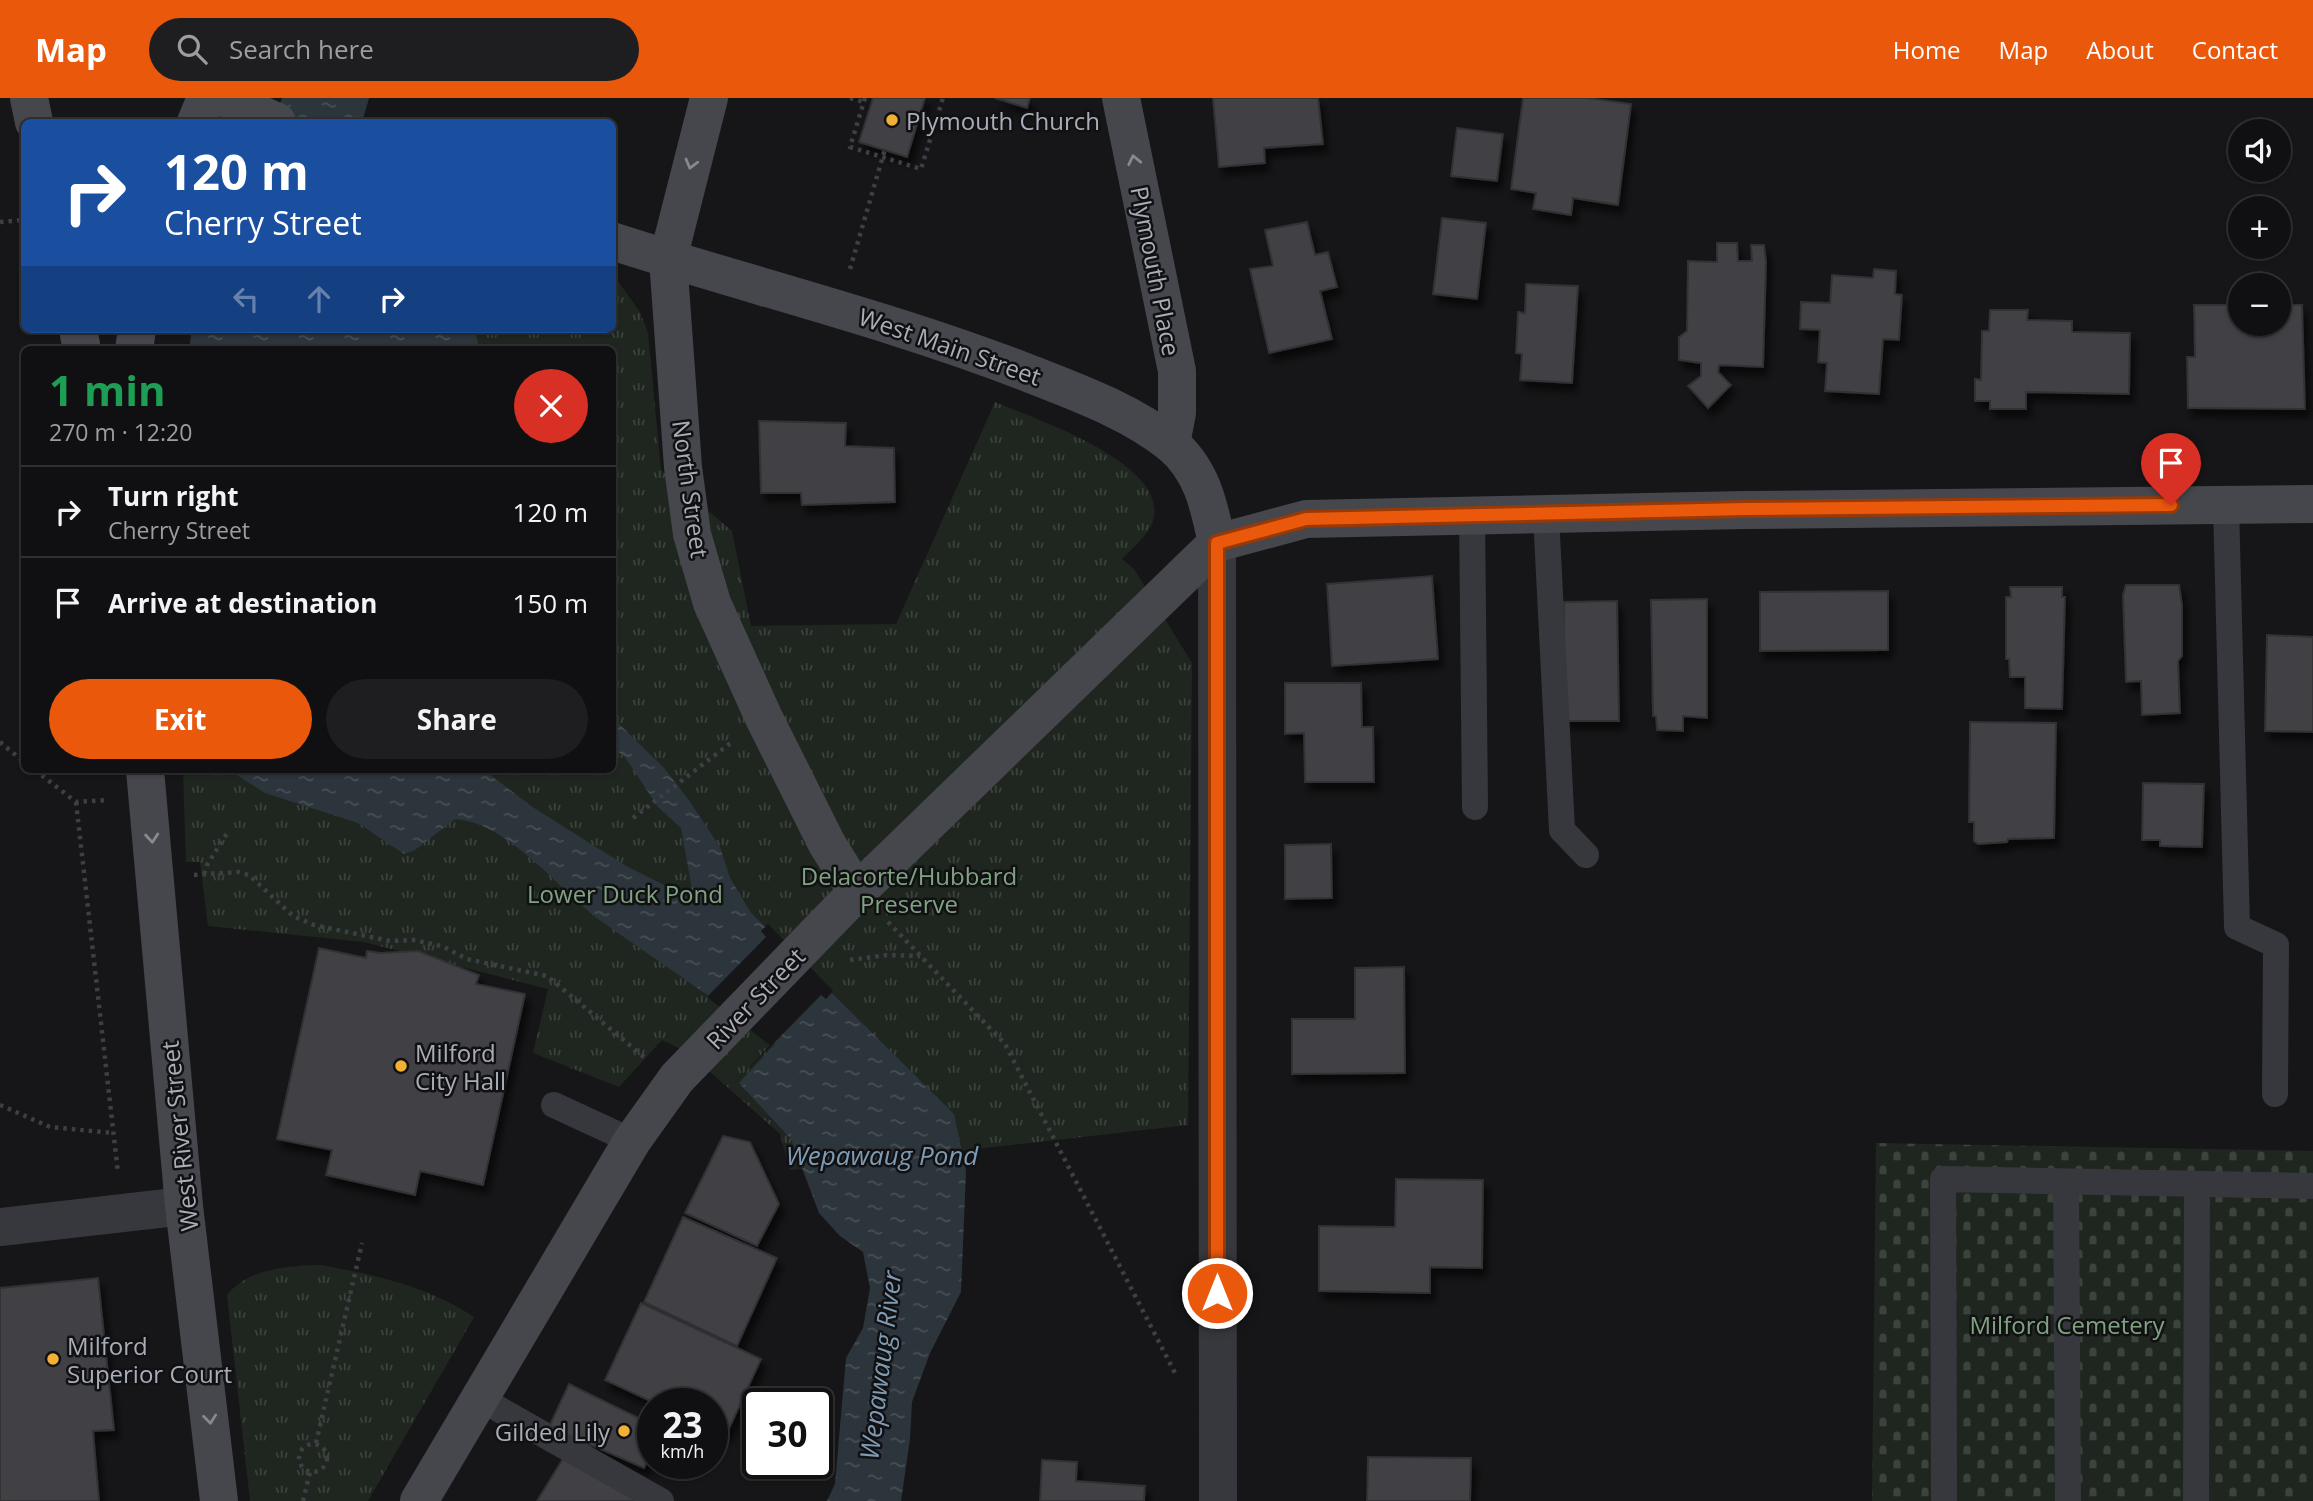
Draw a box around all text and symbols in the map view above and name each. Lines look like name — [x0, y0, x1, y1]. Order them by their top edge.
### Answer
search box — [149, 18, 639, 81]
text: Map — [35, 27, 107, 72]
icon: search — [173, 30, 211, 68]
text: Search here — [229, 31, 374, 67]
text: Home — [1893, 33, 1961, 66]
text: Map — [1999, 33, 2048, 66]
text: About — [2086, 33, 2154, 66]
text: Contact — [2192, 33, 2278, 66]
place label: Plymouth Church — [906, 104, 1100, 137]
marker: Plymouth Church — [884, 112, 900, 128]
map controls — [2228, 119, 2291, 336]
button: sound — [2228, 119, 2291, 182]
text: 120 m — [164, 138, 309, 204]
icon: right — [49, 147, 140, 238]
one-way arrow — [1128, 154, 1143, 166]
one-way arrow — [685, 158, 699, 170]
street label: Plymouth Place — [1123, 183, 1189, 359]
button: + — [2228, 196, 2291, 259]
text: Cherry Street — [164, 201, 362, 244]
button: − — [2228, 273, 2291, 336]
icon: left — [227, 280, 265, 318]
icon: ahead — [300, 280, 338, 318]
icon: right — [373, 280, 411, 318]
street label: West Main Street — [854, 299, 1046, 393]
text: 1 min — [49, 361, 166, 418]
button: close — [514, 369, 588, 443]
text: 270 m · 12:20 — [49, 416, 192, 448]
street label: North Street — [665, 418, 717, 560]
pin — [2141, 433, 2201, 505]
icon: arrive — [2152, 444, 2190, 482]
text: Turn right — [108, 478, 239, 514]
icon: right — [49, 493, 87, 531]
text: 120 m — [513, 494, 588, 530]
text: Cherry Street — [108, 514, 250, 546]
icon: arrive — [49, 584, 87, 622]
text: Arrive at destination — [108, 585, 377, 621]
text: 150 m — [513, 585, 588, 621]
button: Exit — [49, 679, 312, 759]
button: Share — [326, 679, 588, 759]
one-way arrow — [144, 833, 159, 844]
park label: Delacorte/Hubbard Preserve — [801, 859, 1017, 920]
park label: Lower Duck Pond — [527, 877, 723, 910]
street label: River Street — [698, 940, 812, 1056]
place label: Milford City Hall — [415, 1036, 506, 1097]
street label: West River Street — [153, 1039, 205, 1233]
marker: Milford City Hall — [393, 1058, 409, 1074]
water label: Wepawaug Pond — [786, 1137, 979, 1173]
position arrow — [1180, 1256, 1254, 1330]
water label: Wepawaug River — [851, 1267, 910, 1461]
park label: Milford Cemetery — [1969, 1308, 2166, 1341]
place label: Milford Superior Court — [67, 1329, 232, 1390]
marker: Milford Superior Court — [45, 1351, 61, 1367]
speed limit sign: 30 — [742, 1388, 833, 1479]
text: 23 — [662, 1401, 703, 1448]
one-way arrow — [202, 1414, 217, 1425]
place label: Gilded Lily — [495, 1415, 611, 1448]
marker: Gilded Lily — [616, 1423, 632, 1439]
text: km/h — [661, 1439, 704, 1463]

